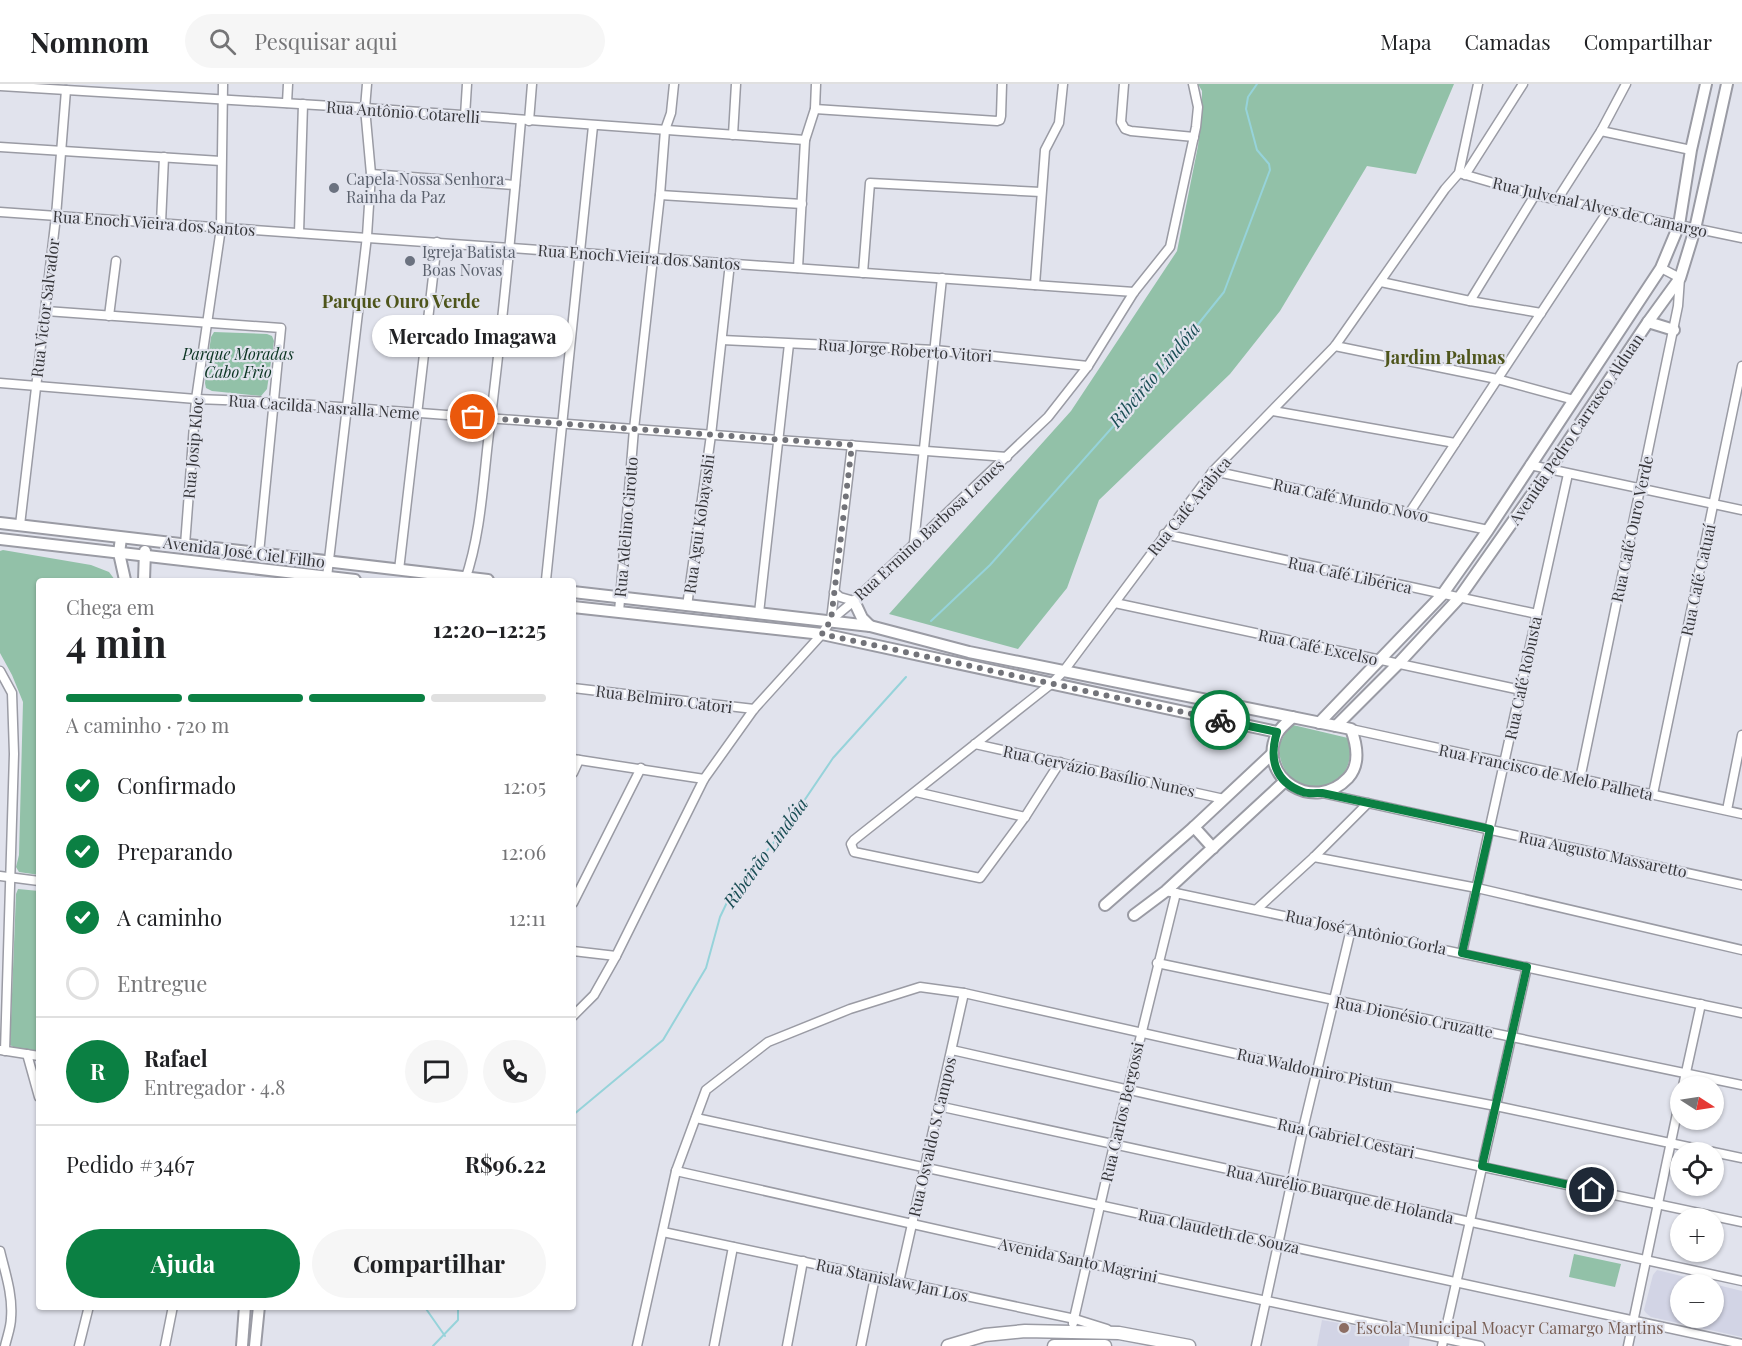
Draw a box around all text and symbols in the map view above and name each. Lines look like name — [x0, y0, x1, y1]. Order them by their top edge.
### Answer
search box — [185, 14, 605, 68]
text: Nomnom — [30, 23, 149, 60]
icon: search — [206, 25, 239, 58]
text: Pesquisar aqui — [254, 26, 398, 56]
text: Mapa — [1380, 27, 1432, 55]
text: Camadas — [1465, 27, 1551, 55]
text: Compartilhar — [1584, 27, 1712, 55]
street label: Rua Antônio Cotarelli — [325, 96, 481, 127]
place label: Capela Nossa Senhora Rainha da Paz — [346, 168, 504, 207]
street label: Rua Julvenal Alves de Camargo — [1491, 172, 1710, 242]
marker: Capela Nossa Senhora Rainha da Paz — [327, 181, 341, 195]
street label: Rua Enoch Vieira dos Santos — [52, 205, 256, 240]
street label: Rua Victor Salvador — [26, 237, 63, 379]
street label: Rua Enoch Vieira dos Santos — [537, 239, 741, 274]
place label: Igreja Batista Boas Novas — [422, 241, 516, 280]
marker: Igreja Batista Boas Novas — [403, 254, 417, 268]
district label: Parque Ouro Verde — [322, 289, 480, 313]
callout: Mercado Imagawa — [372, 315, 574, 357]
water label: Ribeirão Lindóia — [1103, 317, 1205, 433]
text: Mercado Imagawa — [388, 322, 557, 349]
street label: Avenida Pedro Carrasco Alduan — [1503, 329, 1648, 529]
street label: Rua Jorge Roberto Vitori — [817, 333, 993, 366]
park label: Parque Moradas Cabo Frio — [181, 343, 294, 382]
district label: Jardim Palmas — [1384, 345, 1505, 369]
street label: Rua Cacilda Nasralla Neme — [228, 389, 420, 424]
pin — [447, 391, 498, 442]
street label: Rua Josip Kloc — [178, 396, 207, 500]
icon: bag — [456, 400, 489, 433]
street label: Rua Café Arábica — [1142, 452, 1235, 560]
street label: Rua Agui Kobayashi — [678, 453, 719, 595]
street label: Rua Ermino Barbosa Lemes — [849, 454, 1008, 605]
street label: Rua Café Ouro Verde — [1606, 454, 1657, 604]
street label: Rua Adelino Girotto — [609, 456, 642, 598]
street label: Rua Café Mundo Novo — [1272, 473, 1431, 526]
street label: Rua Café Catuaí — [1675, 522, 1720, 638]
street label: Avenida José Ciel Filho — [161, 531, 326, 572]
street label: Rua Café Libérica — [1286, 551, 1414, 598]
text: Chega em — [66, 593, 155, 620]
text: 12:20–12:25 — [433, 614, 546, 644]
street label: Rua Café Robusta — [1499, 614, 1546, 742]
text: 4 min — [66, 616, 167, 668]
street label: Rua Café Excelso — [1256, 624, 1380, 669]
street label: Rua Belmiro Catori — [594, 680, 734, 717]
courier — [1190, 690, 1250, 750]
icon: bike — [1204, 704, 1237, 737]
text: A caminho · 720 m — [66, 711, 229, 738]
street label: Rua Francisco de Melo Palheta — [1437, 739, 1655, 805]
street label: Rua Gervázio Basílio Nunes — [1001, 740, 1197, 801]
icon: check — [66, 769, 99, 802]
text: Confirmado — [117, 770, 236, 800]
text: 12:05 — [503, 772, 546, 799]
water label: Ribeirão Lindóia — [717, 793, 813, 913]
street label: Rua Augusto Massaretto — [1517, 825, 1689, 882]
icon: check — [66, 835, 99, 868]
text: Preparando — [117, 836, 233, 866]
text: 12:06 — [501, 838, 546, 865]
icon: check — [66, 901, 99, 934]
text: A caminho — [117, 902, 222, 932]
text: 12:11 — [509, 904, 546, 931]
street label: Rua José Antônio Gorla — [1284, 904, 1449, 959]
text: Entregue — [117, 968, 207, 998]
street label: Rua Dionésio Cruzatte — [1333, 991, 1495, 1042]
button: chat — [405, 1040, 468, 1103]
button: phone — [483, 1040, 546, 1103]
street label: Rua Carlos Bergossi — [1095, 1040, 1148, 1184]
text: Rafael — [144, 1043, 208, 1073]
street label: Rua Waldomiro Pistun — [1235, 1043, 1396, 1096]
street label: Rua Osvaldo S Campos — [903, 1055, 960, 1219]
text: R — [90, 1056, 105, 1086]
text: Entregador · 4.8 — [144, 1073, 285, 1100]
north arrow — [1670, 1076, 1724, 1130]
map controls — [1670, 1076, 1724, 1328]
street label: Rua Gabriel Cestari — [1276, 1113, 1417, 1162]
button: locate — [1670, 1142, 1724, 1196]
text: Pedido #3467 — [66, 1149, 194, 1179]
text: R$96.22 — [465, 1149, 546, 1179]
street label: Rua Aurélio Buarque de Holanda — [1224, 1159, 1456, 1228]
pin — [1566, 1164, 1617, 1215]
icon: home — [1575, 1173, 1608, 1206]
street label: Rua Claudeth de Souza — [1137, 1203, 1302, 1258]
button: + — [1670, 1208, 1724, 1262]
button: Ajuda — [66, 1229, 300, 1298]
button: Compartilhar — [312, 1229, 546, 1298]
street label: Avenida Santo Magrini — [996, 1232, 1160, 1287]
street label: Rua Stanislaw Jan Los — [814, 1253, 970, 1306]
button: − — [1670, 1274, 1724, 1328]
place label: Escola Municipal Moacyr Camargo Martins — [1356, 1317, 1664, 1338]
marker: Escola Municipal Moacyr Camargo Martins — [1337, 1321, 1351, 1335]

